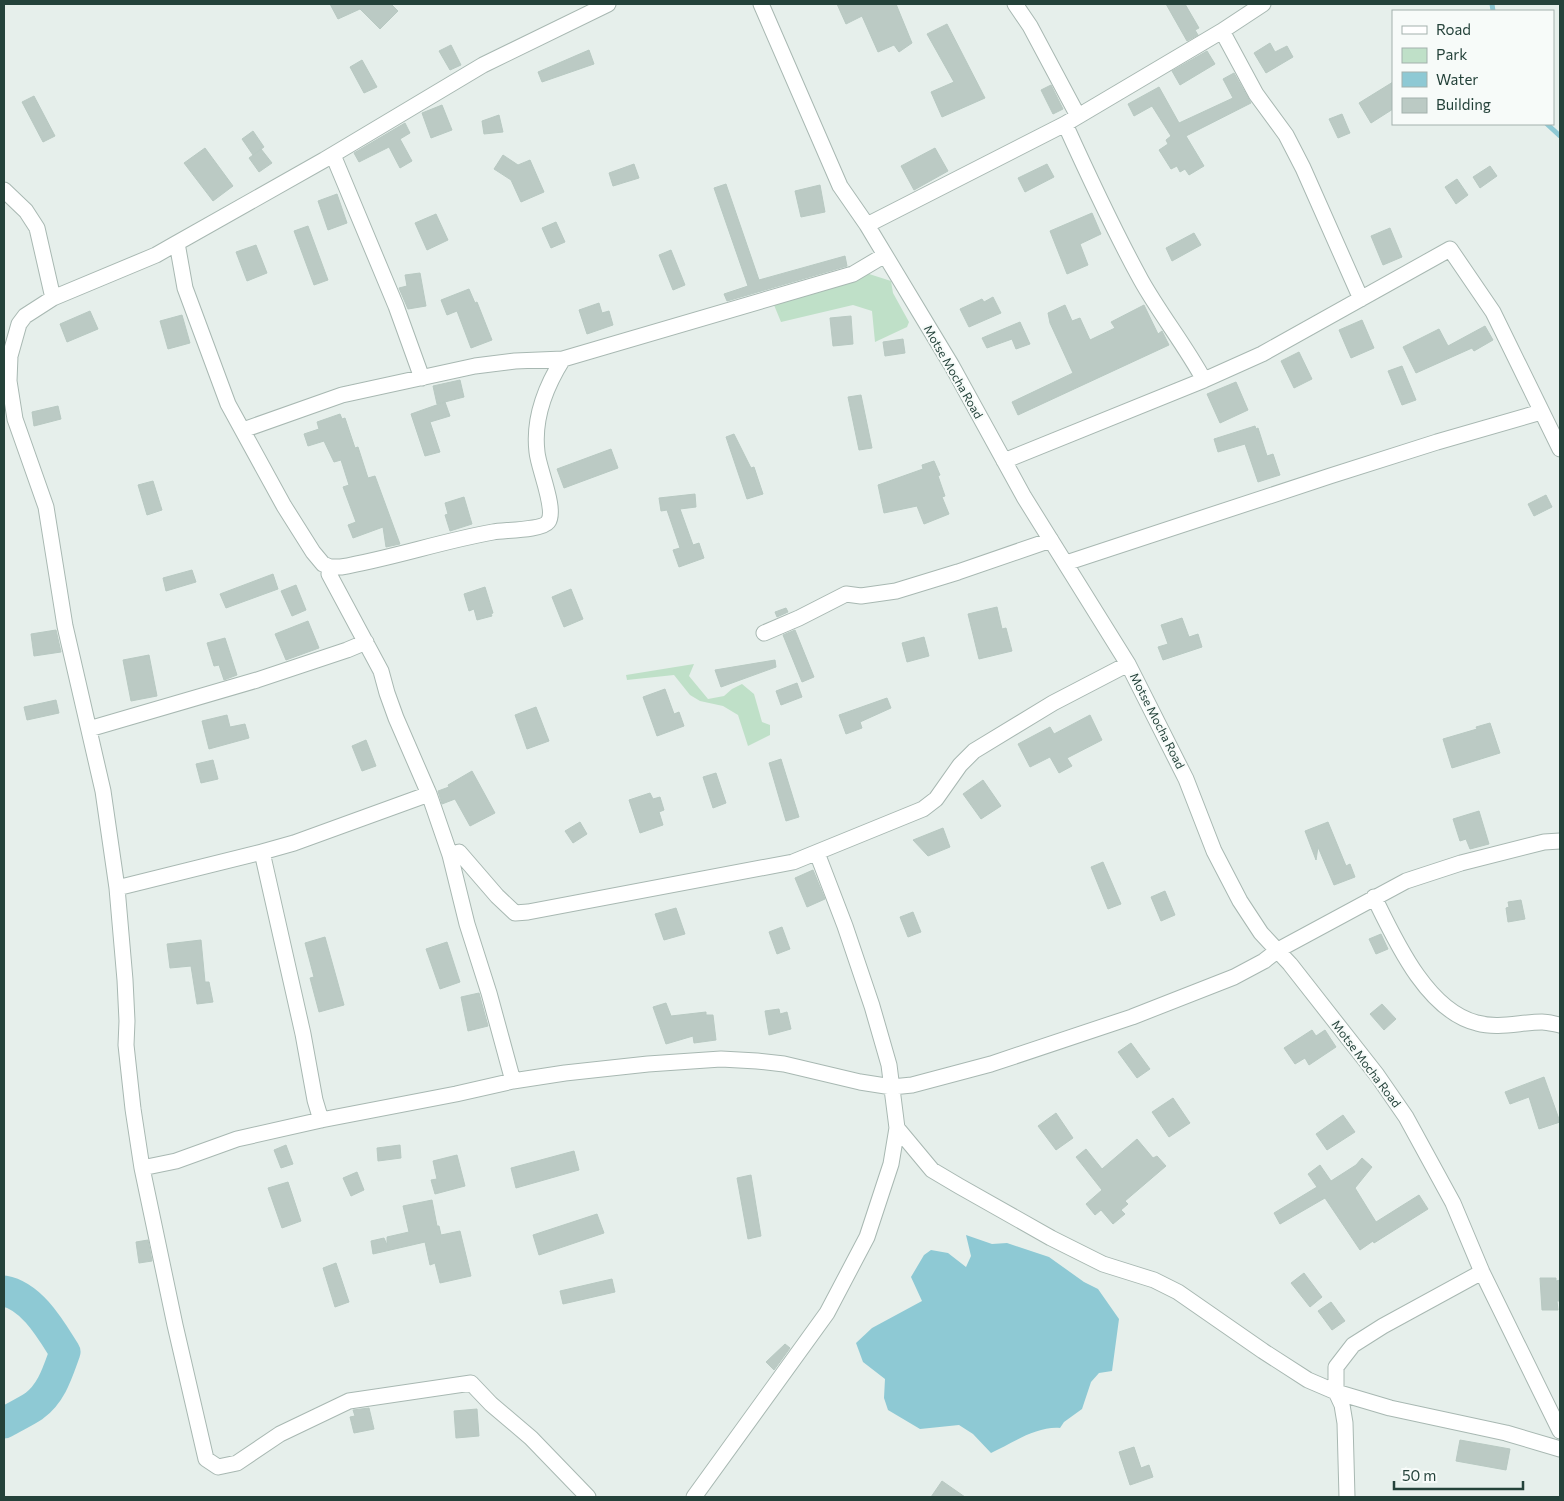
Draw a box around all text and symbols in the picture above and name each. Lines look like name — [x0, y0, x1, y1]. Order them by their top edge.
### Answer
legend — [1392, 10, 1554, 125]
text: Road — [1436, 20, 1471, 38]
text: Park — [1436, 45, 1467, 63]
text: Water — [1436, 70, 1478, 88]
text: Building — [1436, 95, 1491, 113]
street label: Motse Mocha Road — [921, 322, 986, 421]
street label: Motse Mocha Road — [1128, 670, 1188, 771]
street label: Motse Mocha Road — [1329, 1017, 1404, 1110]
scale bar — [1394, 1458, 1523, 1490]
text: 50 m — [1402, 1466, 1436, 1484]

